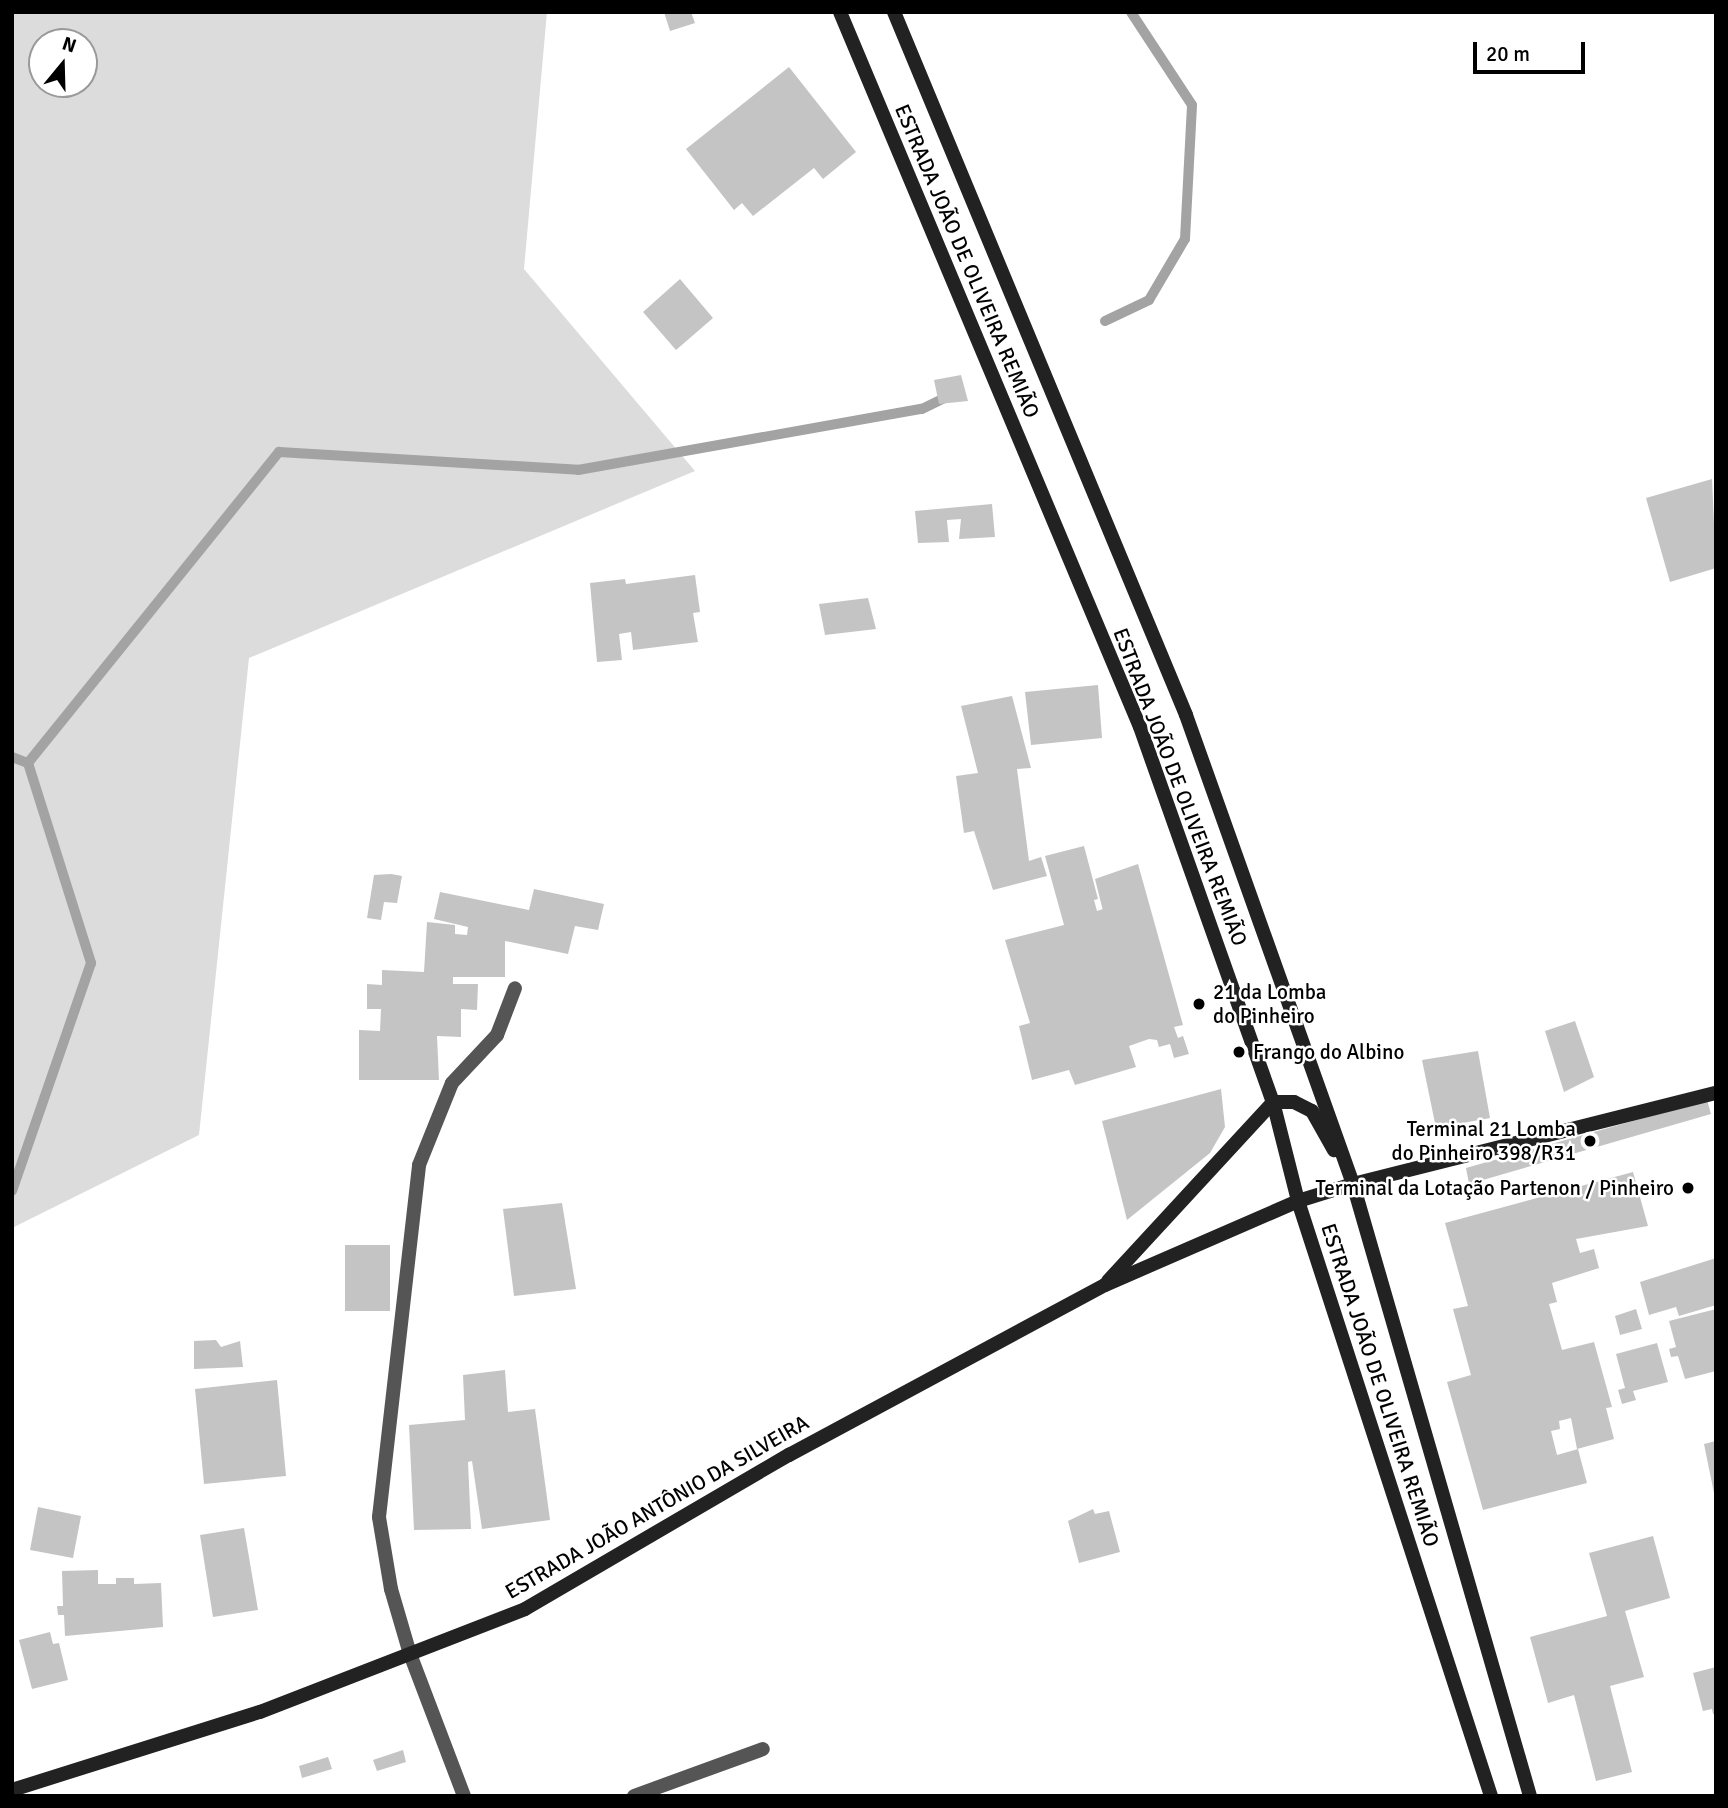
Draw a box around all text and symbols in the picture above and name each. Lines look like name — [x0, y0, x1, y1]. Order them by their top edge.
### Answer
north arrow — [28, 28, 98, 98]
scale bar — [1476, 28, 1588, 72]
text: N — [59, 32, 79, 59]
text: 20 m — [1486, 41, 1530, 67]
street label: ESTRADA JOÃO DE OLIVEIRA REMIÃO — [889, 100, 1045, 422]
street label: ESTRADA JOÃO DE OLIVEIRA REMIÃO — [1108, 625, 1252, 949]
place label: 21 da Lomba do Pinheiro — [1213, 979, 1326, 1029]
marker: 21 da Lomba do Pinheiro — [1191, 996, 1207, 1012]
place label: Frango do Albino — [1253, 1039, 1404, 1065]
marker: Frango do Albino — [1231, 1044, 1247, 1060]
place label: Terminal 21 Lomba do Pinheiro 398/R31 — [1392, 1116, 1576, 1166]
marker: Terminal 21 Lomba do Pinheiro 398/R31 — [1582, 1133, 1598, 1149]
place label: Terminal da Lotação Partenon / Pinheiro — [1316, 1175, 1674, 1201]
marker: Terminal da Lotação Partenon / Pinheiro — [1680, 1180, 1696, 1196]
street label: ESTRADA JOÃO DE OLIVEIRA REMIÃO — [1316, 1220, 1444, 1550]
street label: ESTRADA JOÃO ANTÔNIO DA SILVEIRA — [501, 1410, 813, 1604]

